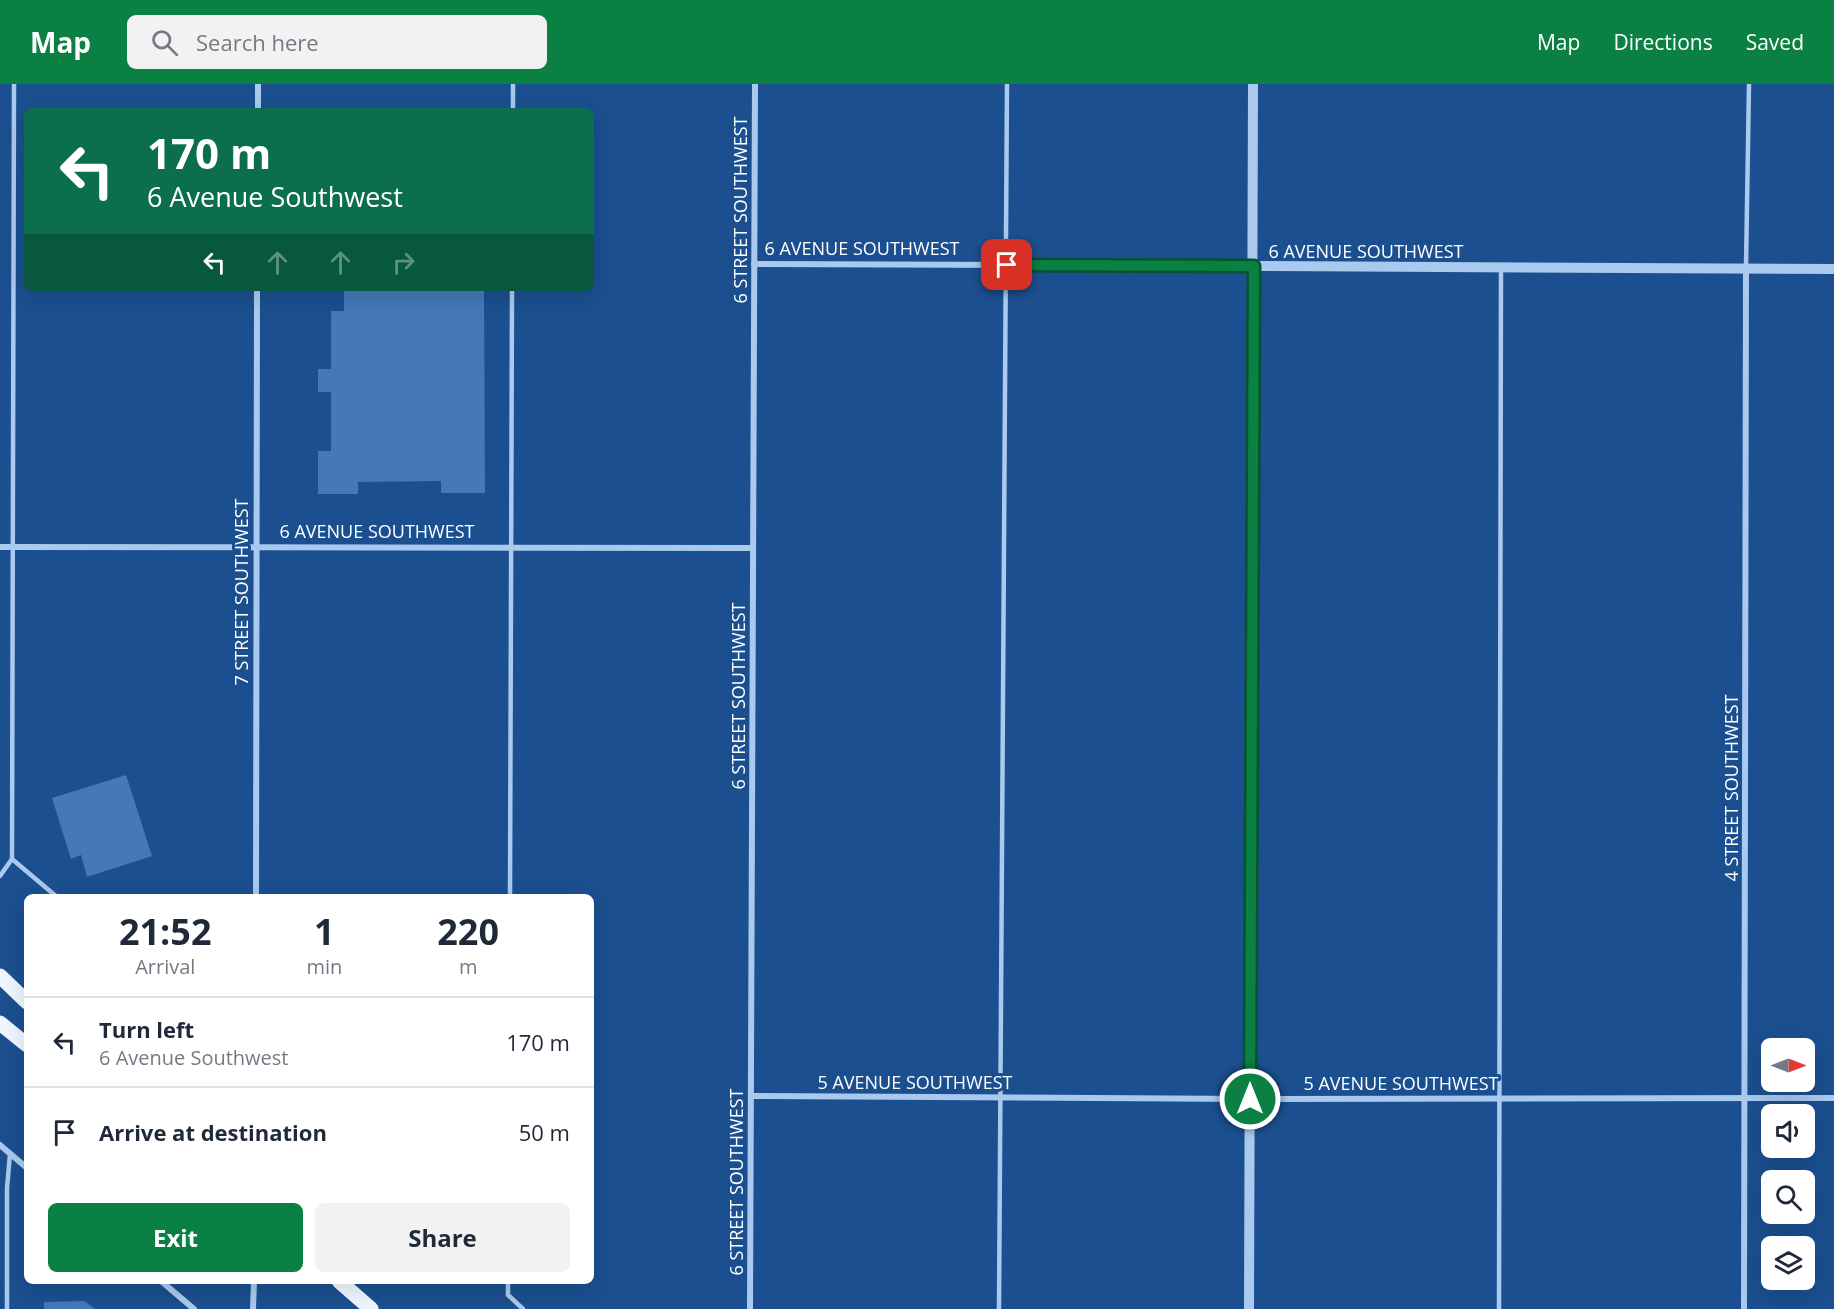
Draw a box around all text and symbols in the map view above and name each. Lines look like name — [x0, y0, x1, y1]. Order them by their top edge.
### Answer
search box — [127, 15, 547, 69]
text: Map — [30, 23, 91, 61]
icon: search — [148, 26, 181, 59]
text: Search here — [196, 27, 319, 57]
text: Map — [1537, 28, 1580, 56]
text: Directions — [1613, 28, 1713, 56]
text: Saved — [1746, 28, 1804, 56]
street label: 6 STREET SOUTHWEST — [728, 116, 752, 304]
text: 170 m — [147, 124, 271, 181]
icon: left — [48, 132, 126, 210]
text: 6 Avenue Southwest — [147, 178, 403, 215]
street label: 6 AVENUE SOUTHWEST — [764, 236, 960, 260]
pin — [981, 239, 1032, 290]
street label: 6 AVENUE SOUTHWEST — [1268, 239, 1464, 263]
icon: left — [198, 246, 231, 279]
icon: ahead — [261, 246, 294, 279]
icon: ahead — [324, 246, 357, 279]
icon: right — [387, 246, 420, 279]
icon: arrive — [990, 248, 1023, 281]
street label: 7 STREET SOUTHWEST — [229, 498, 253, 686]
street label: 6 AVENUE SOUTHWEST — [279, 519, 475, 543]
street label: 6 STREET SOUTHWEST — [726, 602, 750, 790]
street label: 4 STREET SOUTHWEST — [1719, 694, 1743, 882]
text: 21:52 — [119, 907, 212, 956]
text: 1 — [314, 907, 335, 956]
text: 220 — [437, 907, 499, 956]
text: Arrival — [135, 953, 195, 980]
text: min — [306, 953, 342, 980]
text: m — [459, 953, 477, 980]
text: Turn left — [99, 1014, 194, 1044]
icon: left — [48, 1026, 81, 1059]
text: 170 m — [506, 1027, 570, 1057]
north arrow — [1761, 1038, 1815, 1092]
map controls — [1761, 1038, 1815, 1290]
text: 6 Avenue Southwest — [99, 1044, 289, 1071]
position arrow — [1218, 1067, 1282, 1131]
street label: 5 AVENUE SOUTHWEST — [817, 1070, 1013, 1094]
street label: 5 AVENUE SOUTHWEST — [1303, 1071, 1499, 1095]
street label: 6 STREET SOUTHWEST — [724, 1088, 748, 1276]
button: sound — [1761, 1104, 1815, 1158]
icon: arrive — [48, 1116, 81, 1149]
text: Arrive at destination — [99, 1117, 327, 1147]
text: 50 m — [519, 1117, 570, 1147]
button: search — [1761, 1170, 1815, 1224]
button: Exit — [48, 1203, 303, 1272]
button: Share — [315, 1203, 570, 1272]
button: layers — [1761, 1236, 1815, 1290]

